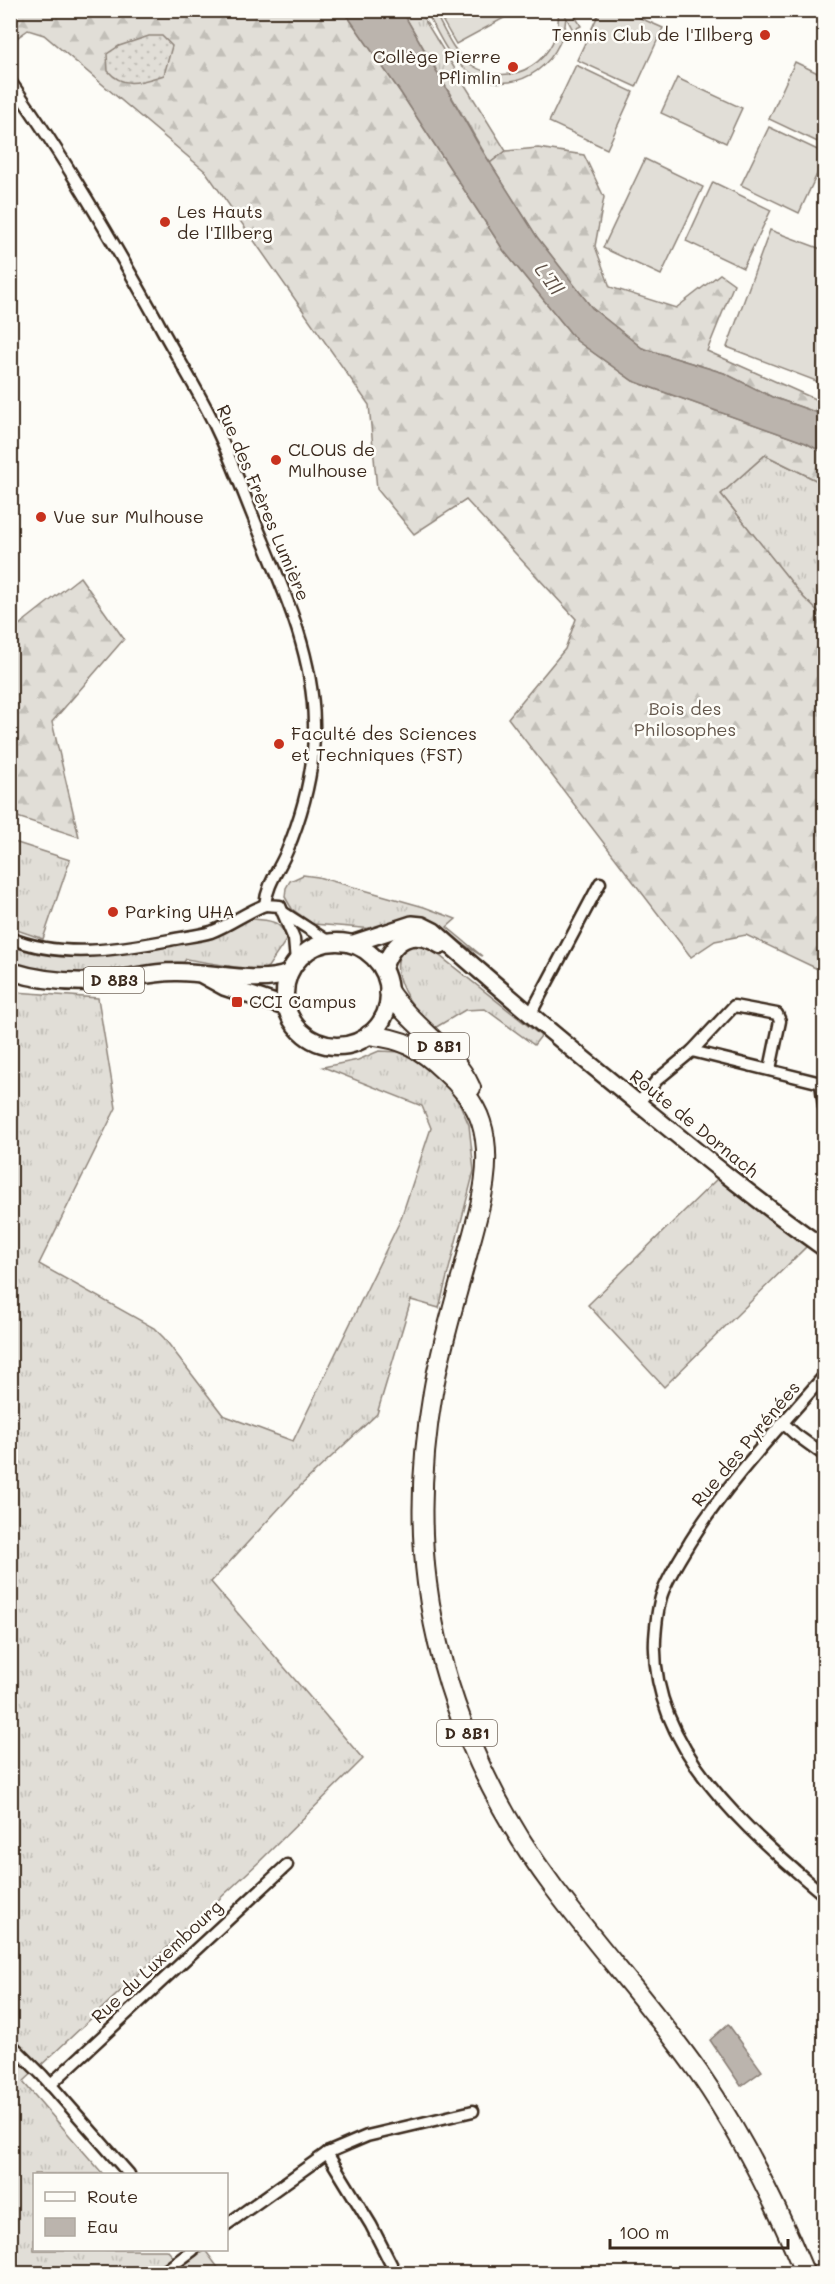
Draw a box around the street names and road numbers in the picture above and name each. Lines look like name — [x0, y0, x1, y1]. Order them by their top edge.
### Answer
street label: Rue des Frères Lumière — [212, 401, 316, 604]
road number: D 8B3 — [84, 967, 144, 993]
road number: D 8B1 — [409, 1033, 469, 1059]
street label: Route de Dornach — [625, 1064, 764, 1183]
street label: Rue des Pyrénées — [686, 1376, 805, 1511]
road number: D 8B1 — [437, 1720, 497, 1746]
street label: Rue du Luxembourg — [86, 1894, 227, 2028]

